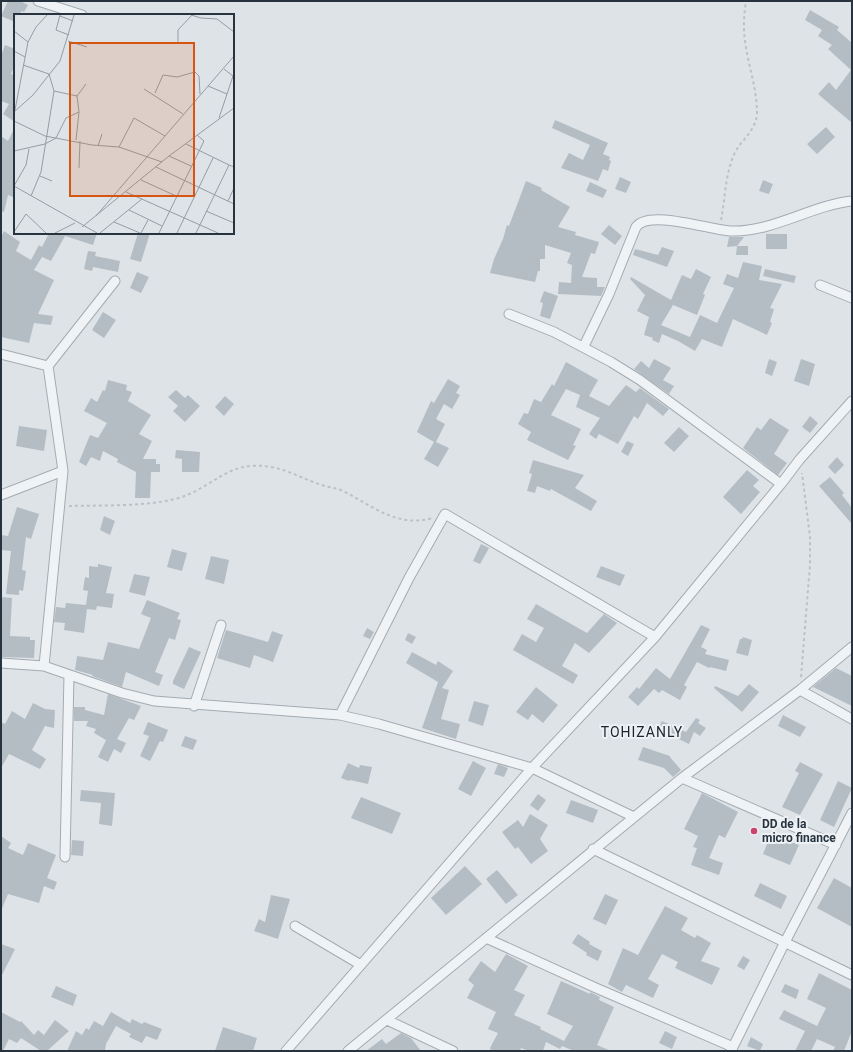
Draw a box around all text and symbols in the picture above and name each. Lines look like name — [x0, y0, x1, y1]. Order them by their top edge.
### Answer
inset map — [14, 14, 234, 234]
district label: TOHIZANLY — [601, 724, 683, 740]
place label: DD de la micro finance — [762, 817, 836, 845]
marker: DD de la micro finance — [749, 826, 759, 836]

